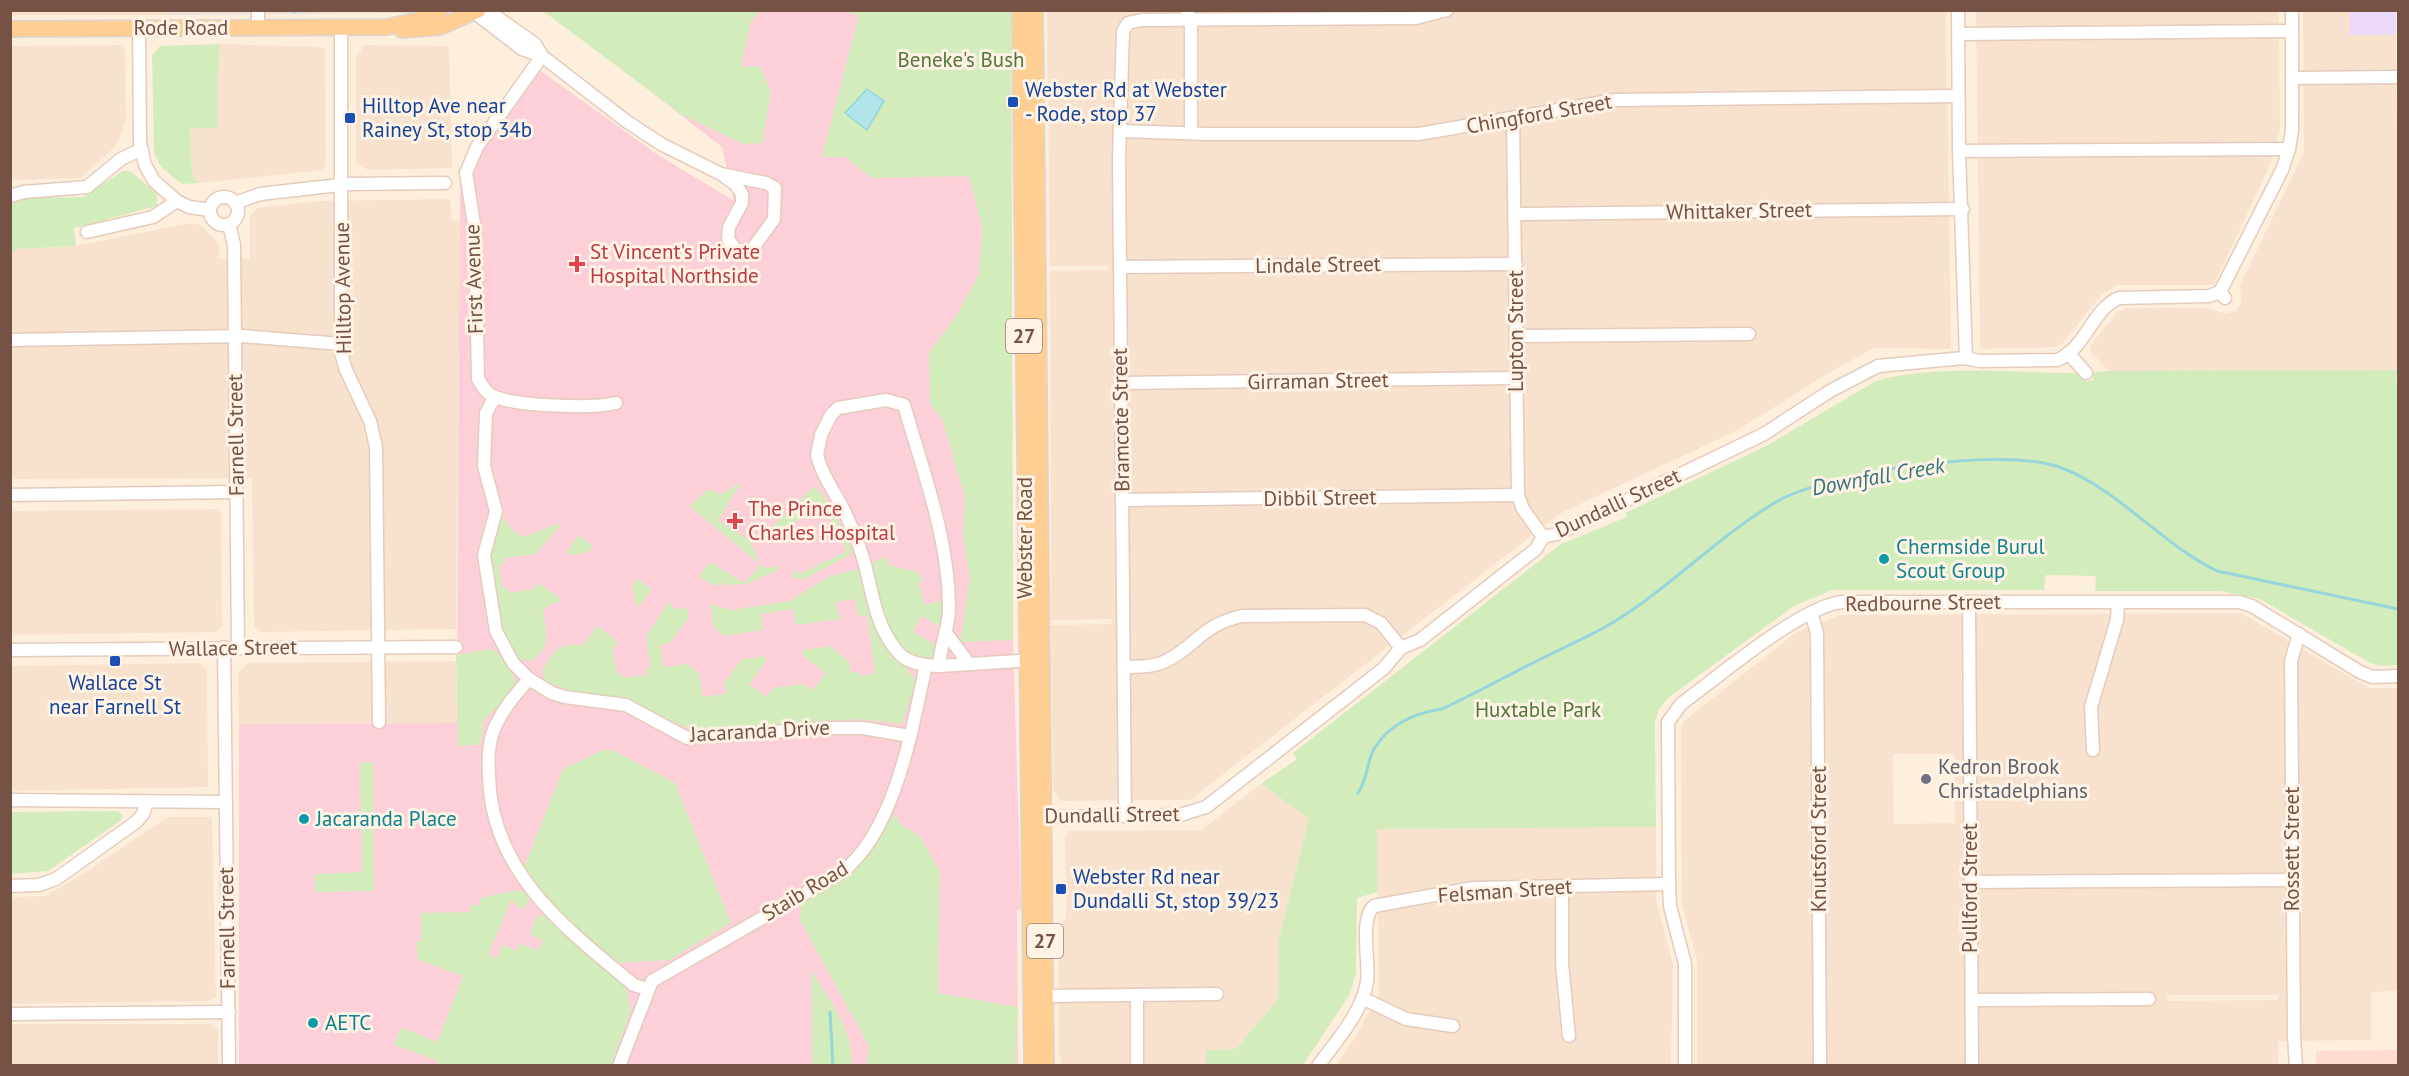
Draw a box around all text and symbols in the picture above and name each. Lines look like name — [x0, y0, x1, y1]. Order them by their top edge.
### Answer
street label: Rode Road — [134, 14, 228, 41]
park label: Beneke's Bush — [898, 46, 1024, 73]
place label: Webster Rd at Webster - Rode, stop 37 — [1025, 76, 1227, 127]
street label: Chingford Street — [1464, 87, 1614, 140]
place label: Hilltop Ave near Rainey St, stop 34b — [362, 92, 532, 143]
marker: Webster Rd at Webster - Rode, stop 37 — [1006, 95, 1020, 109]
marker: Hilltop Ave near Rainey St, stop 34b — [343, 111, 357, 125]
street label: Whittaker Street — [1666, 196, 1812, 225]
street label: Hilltop Avenue — [328, 222, 357, 354]
street label: First Avenue — [458, 224, 489, 335]
place label: St Vincent's Private Hospital Northside — [590, 238, 760, 289]
street label: Lindale Street — [1255, 250, 1381, 279]
marker: St Vincent's Private Hospital Northside — [568, 255, 586, 273]
street label: Lupton Street — [1502, 270, 1529, 392]
road number: 27 — [1006, 319, 1042, 353]
street label: Bramcote Street — [1106, 348, 1135, 492]
street label: Girraman Street — [1247, 366, 1389, 395]
street label: Farnell Street — [221, 374, 250, 496]
water label: Downfall Creek — [1809, 450, 1948, 501]
street label: Dundalli Street — [1551, 462, 1685, 543]
street label: Webster Road — [1011, 477, 1038, 599]
street label: Dibbil Street — [1263, 483, 1377, 512]
place label: The Prince Charles Hospital — [748, 495, 895, 546]
marker: The Prince Charles Hospital — [726, 512, 744, 530]
place label: Chermside Burul Scout Group — [1896, 533, 2045, 584]
marker: Chermside Burul Scout Group — [1877, 552, 1891, 566]
street label: Redbourne Street — [1845, 588, 2001, 617]
street label: Wallace Street — [168, 633, 297, 662]
marker: Wallace St near Farnell St — [108, 654, 122, 668]
place label: Wallace St near Farnell St — [49, 669, 181, 720]
park label: Huxtable Park — [1475, 696, 1601, 723]
street label: Jacaranda Drive — [688, 713, 831, 748]
place label: Kedron Brook Christadelphians — [1938, 753, 2088, 804]
street label: Knutsford Street — [1805, 766, 1832, 912]
marker: Kedron Brook Christadelphians — [1919, 772, 1933, 786]
street label: Rossett Street — [2278, 787, 2305, 911]
street label: Dundalli Street — [1044, 800, 1180, 829]
place label: Jacaranda Place — [315, 805, 457, 832]
marker: Jacaranda Place — [297, 812, 311, 826]
street label: Pullford Street — [1956, 823, 1983, 953]
street label: Staib Road — [757, 854, 853, 927]
place label: Webster Rd near Dundalli St, stop 39/23 — [1073, 863, 1279, 914]
street label: Farnell Street — [212, 867, 241, 989]
street label: Felsman Street — [1437, 872, 1573, 909]
marker: Webster Rd near Dundalli St, stop 39/23 — [1054, 882, 1068, 896]
road number: 27 — [1027, 924, 1063, 958]
place label: AETC — [325, 1009, 371, 1036]
marker: AETC — [306, 1016, 320, 1030]

